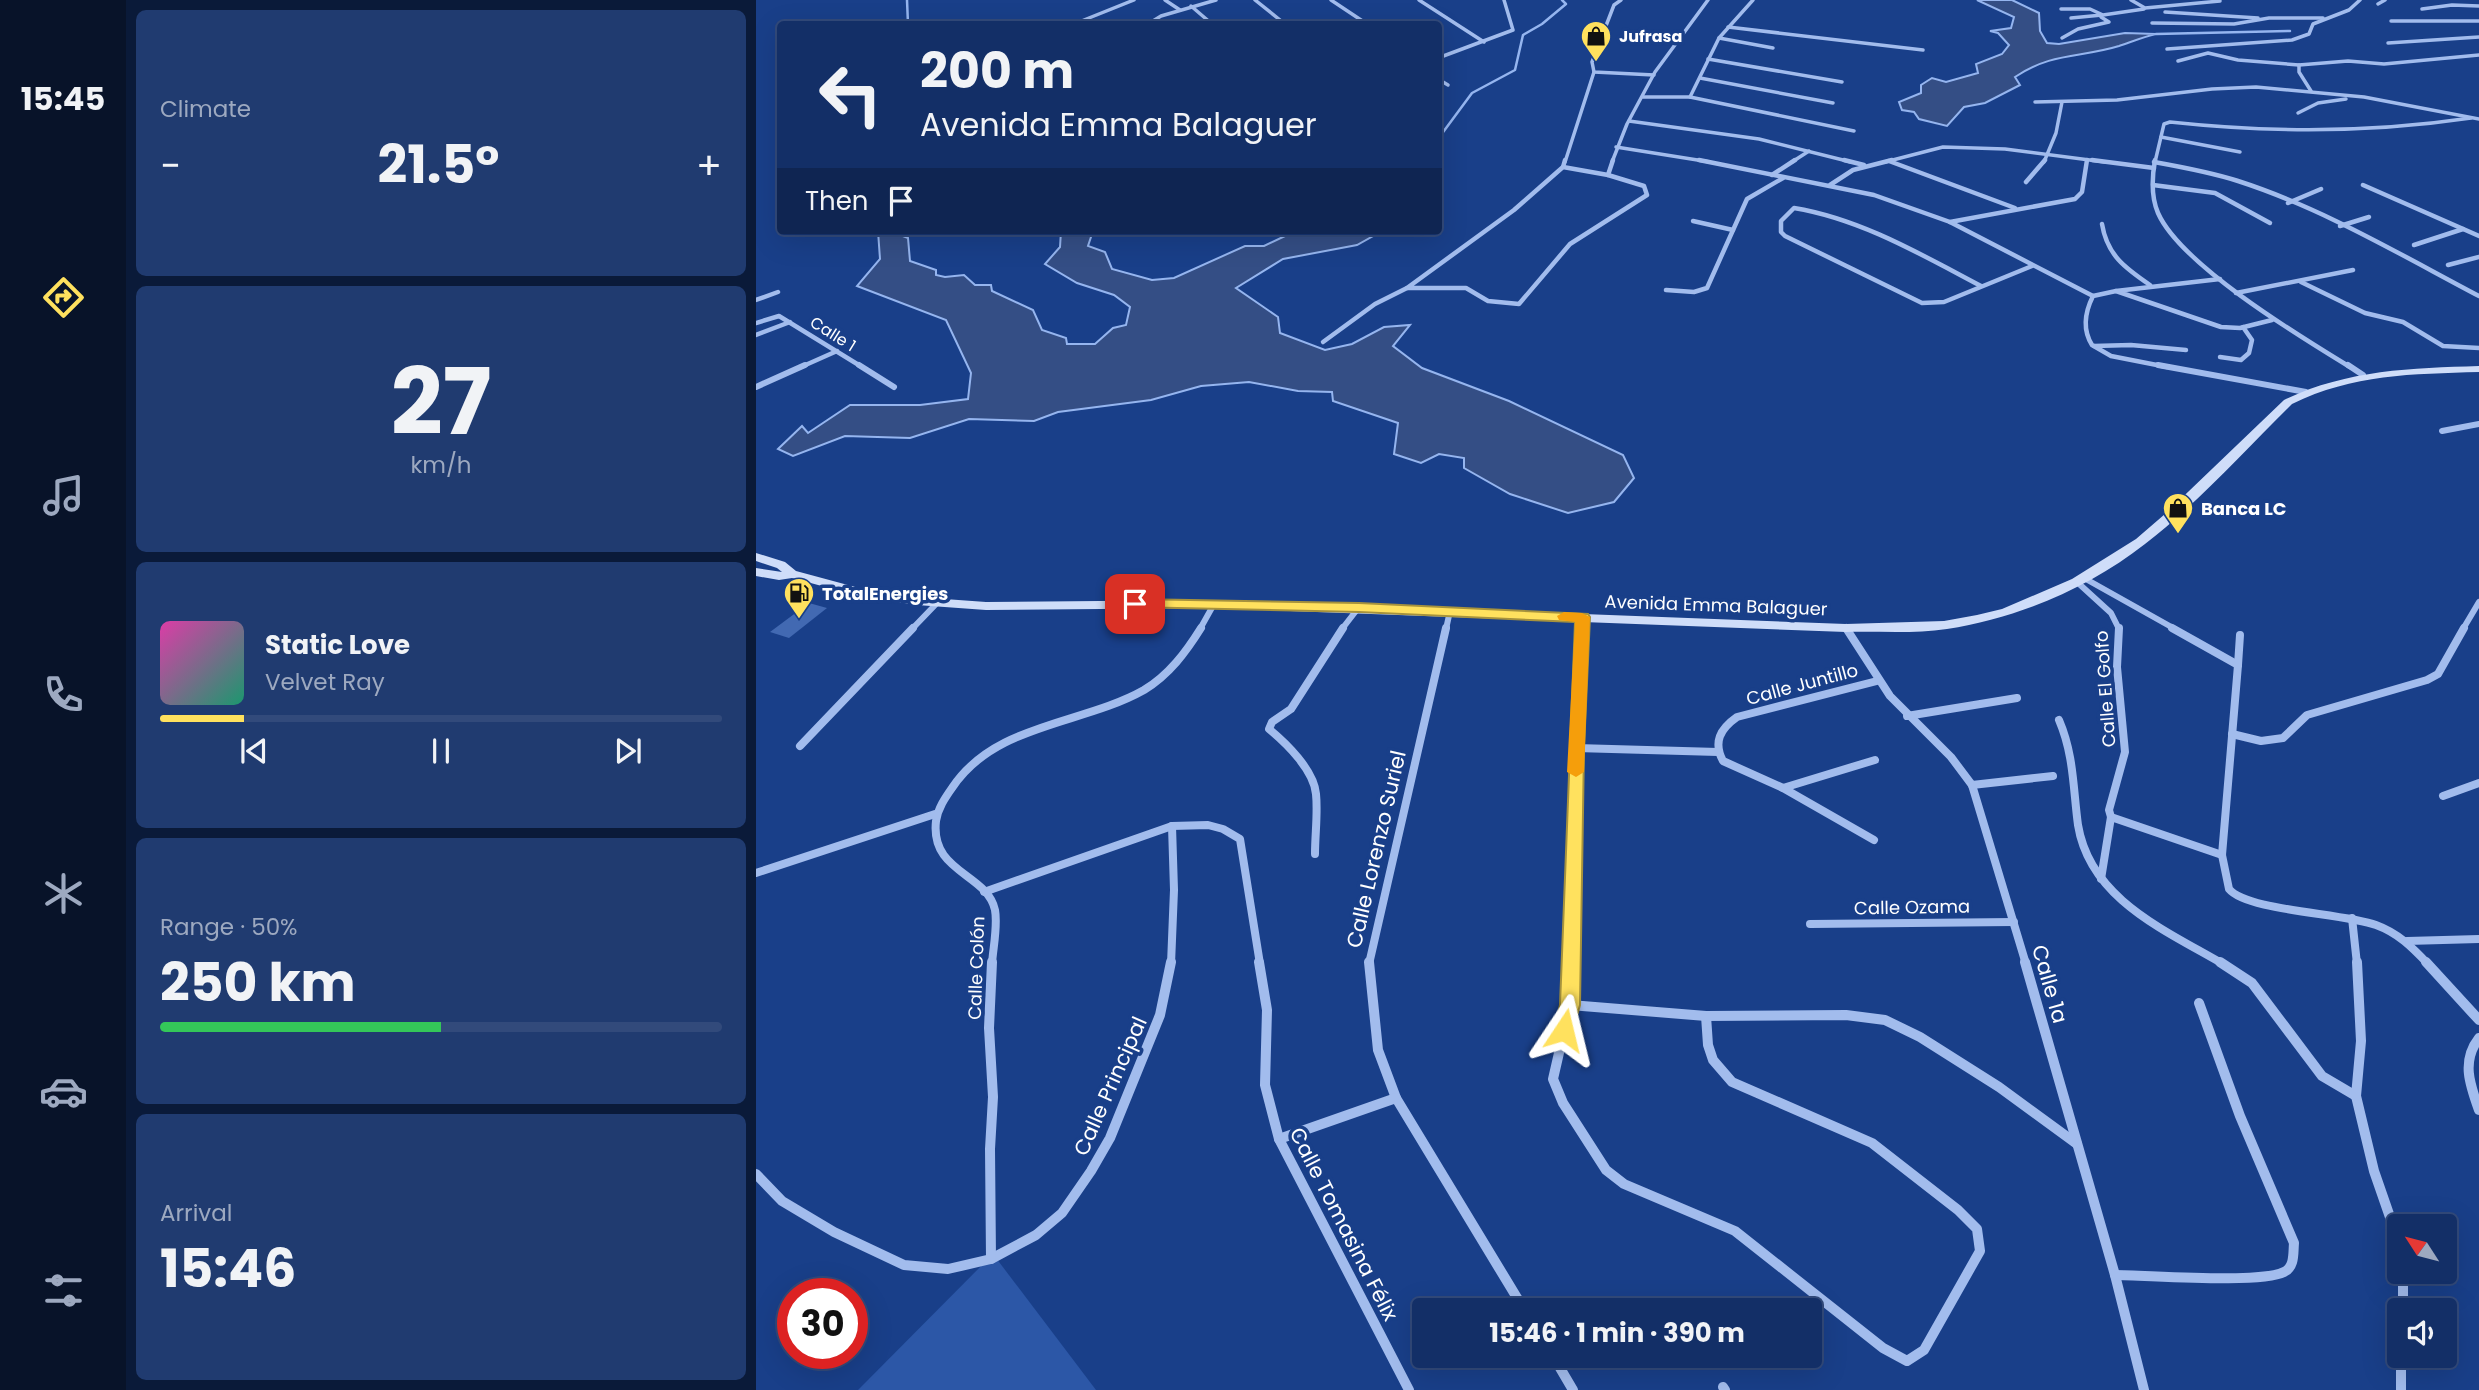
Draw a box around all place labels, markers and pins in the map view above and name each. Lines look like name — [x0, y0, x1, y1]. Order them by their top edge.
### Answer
shop icon: Jufrasa — [1579, 19, 1613, 63]
place label: Jufrasa — [1619, 25, 1682, 48]
shop icon: Banca LC — [2161, 491, 2195, 535]
place label: Banca LC — [2201, 496, 2286, 521]
pin — [1105, 574, 1165, 634]
fuel station icon: TotalEnergies — [782, 576, 816, 620]
place label: TotalEnergies — [822, 581, 948, 606]

